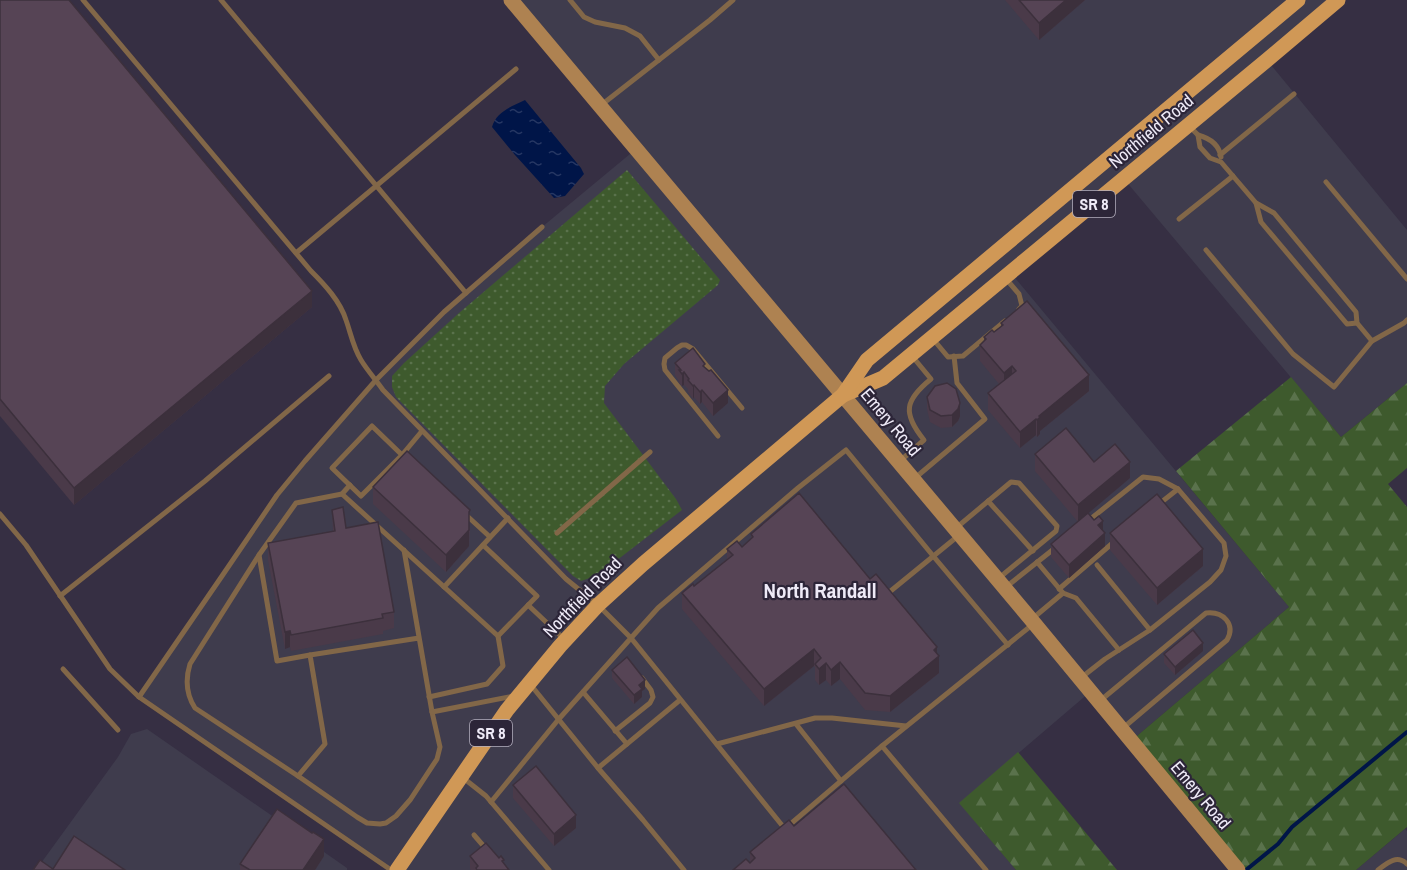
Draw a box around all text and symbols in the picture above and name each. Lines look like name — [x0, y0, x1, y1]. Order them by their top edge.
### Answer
street label: Northfield Road — [1103, 88, 1199, 174]
road number: SR 8 — [1073, 191, 1115, 217]
street label: Emery Road — [855, 383, 927, 461]
street label: Northfield Road — [537, 551, 627, 643]
district label: North Randall — [764, 576, 876, 605]
road number: SR 8 — [470, 720, 512, 746]
street label: Emery Road — [1165, 756, 1237, 834]

